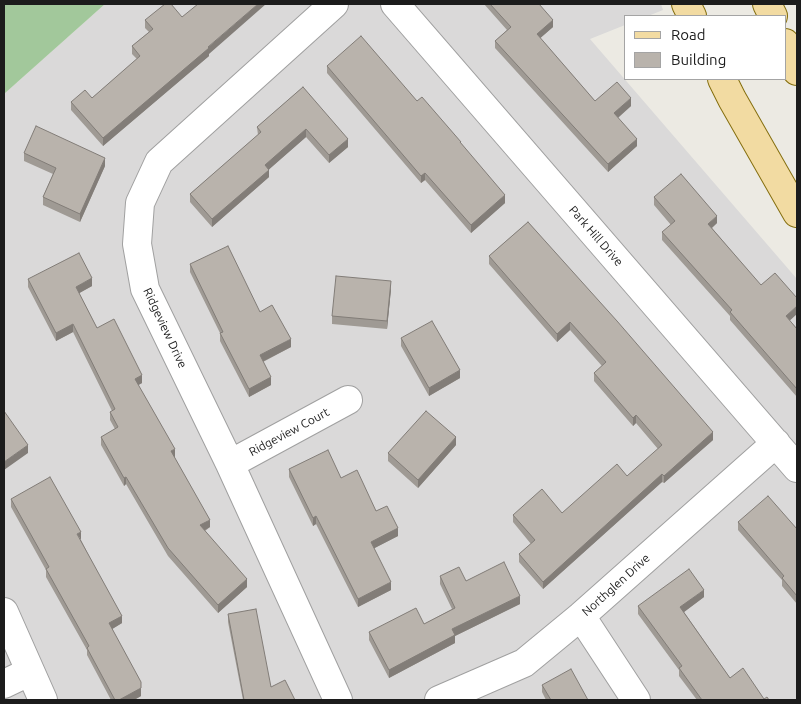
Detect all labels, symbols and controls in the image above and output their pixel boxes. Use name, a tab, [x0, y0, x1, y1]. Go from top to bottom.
legend	[624, 15, 786, 80]
text: Road	[671, 26, 706, 43]
text: Building	[671, 51, 726, 68]
street label: Park Hill Drive	[566, 203, 626, 269]
street label: Ridgeview Drive	[140, 286, 190, 370]
street label: Ridgeview Court	[246, 405, 332, 459]
street label: Northglen Drive	[579, 551, 653, 619]

